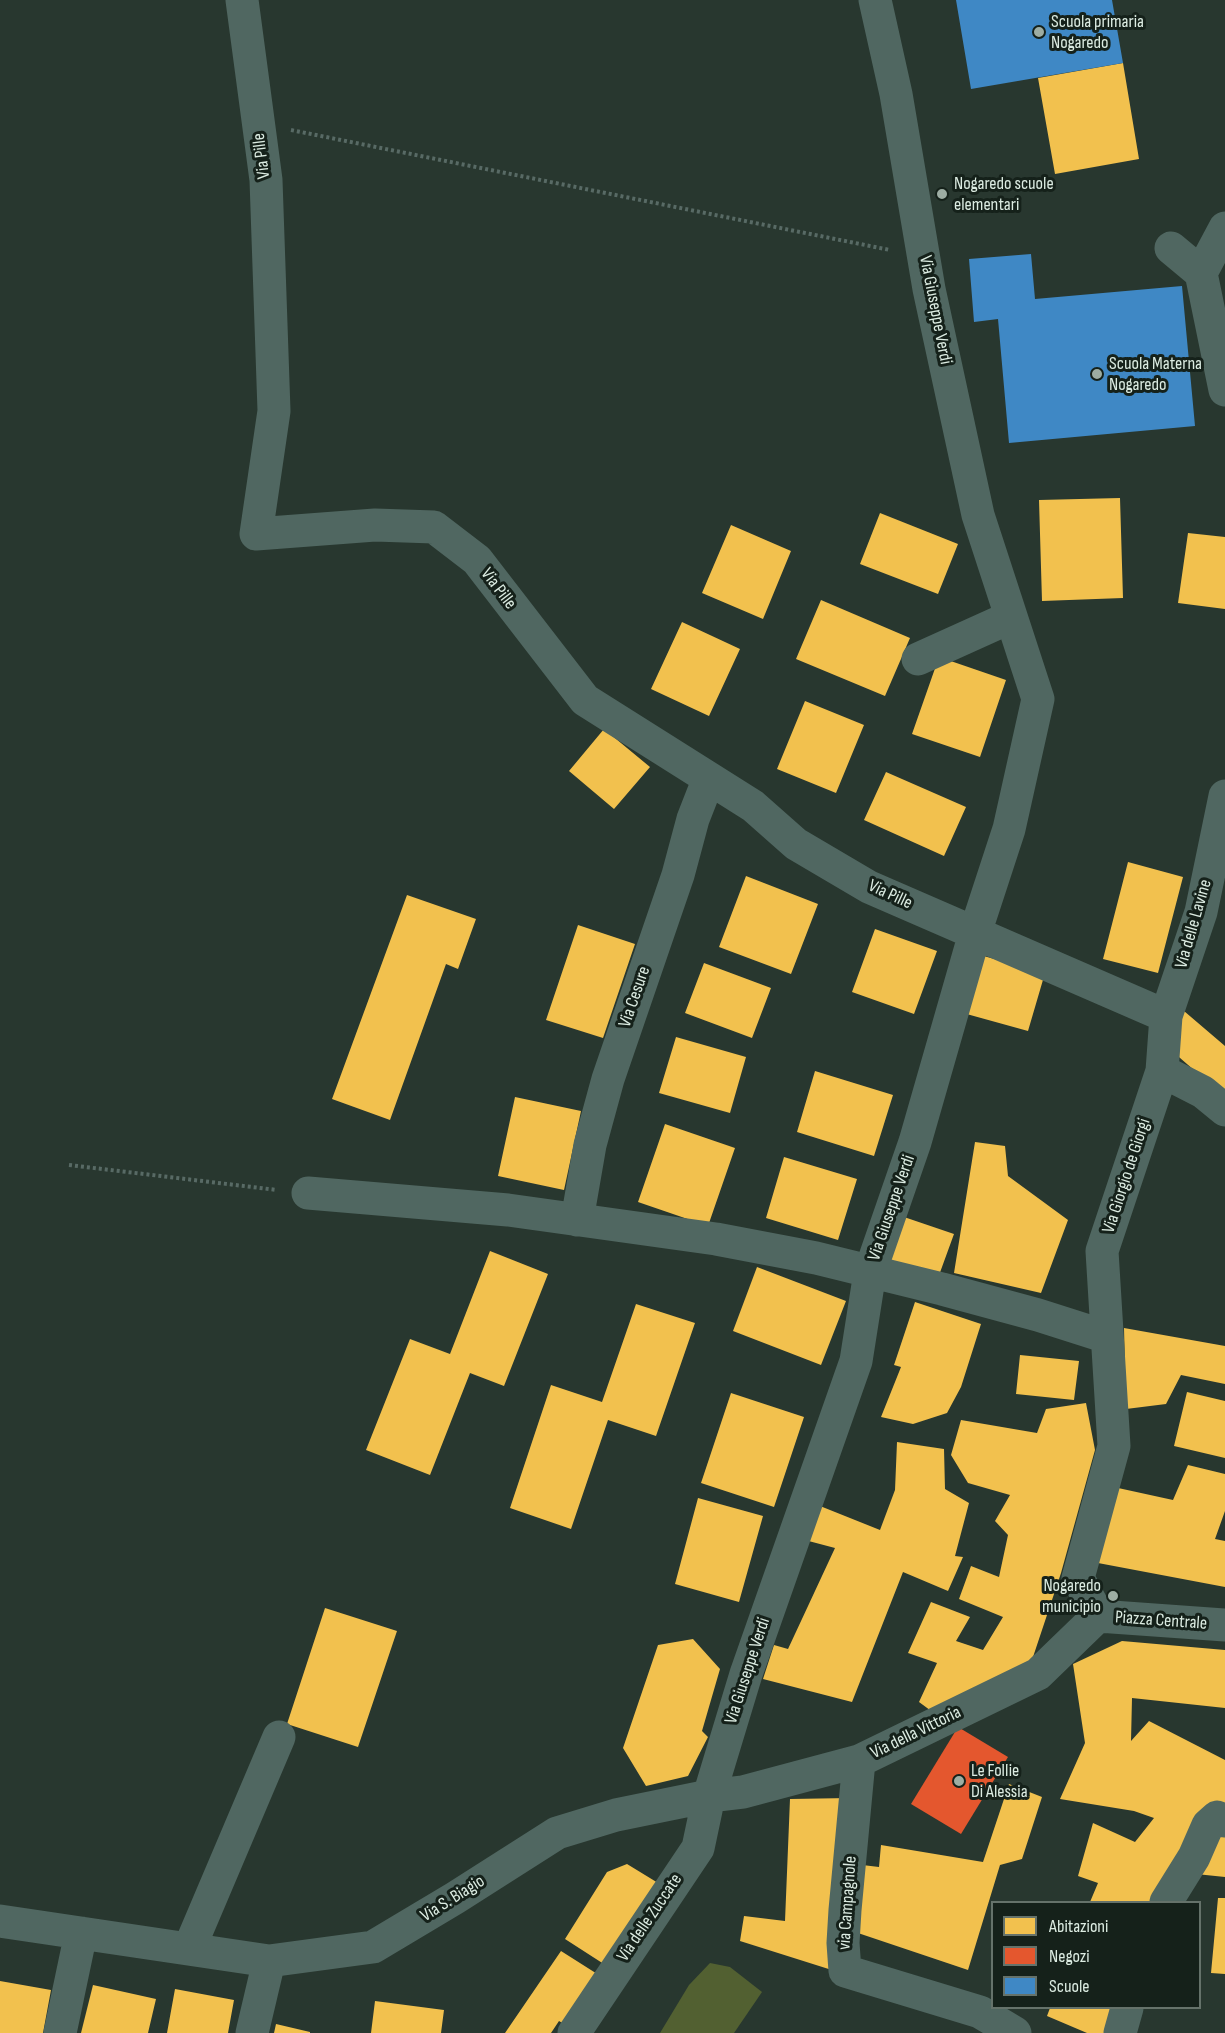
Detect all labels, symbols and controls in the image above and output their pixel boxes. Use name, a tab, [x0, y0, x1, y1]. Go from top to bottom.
place label: Scuola primaria Nogaredo	[1051, 11, 1144, 54]
marker: Scuola primaria Nogaredo	[1032, 25, 1046, 39]
street label: Via Pille	[248, 132, 276, 180]
place label: Nogaredo scuole elementari	[954, 173, 1054, 216]
marker: Nogaredo scuole elementari	[935, 187, 949, 201]
street label: Via Giuseppe Verdi	[914, 254, 956, 366]
place label: Scuola Materna Nogaredo	[1109, 353, 1202, 395]
marker: Scuola Materna Nogaredo	[1090, 367, 1104, 381]
street label: Via Pille	[475, 564, 521, 614]
street label: Via Pille	[865, 875, 915, 915]
street label: Via delle Lavine	[1171, 877, 1217, 971]
street label: Via Cesure	[615, 964, 655, 1030]
street label: Via Giorgio de Giorgi	[1098, 1116, 1156, 1236]
street label: Via Giuseppe Verdi	[864, 1152, 920, 1264]
place label: Nogaredo municipio	[1042, 1575, 1101, 1618]
marker: Nogaredo municipio	[1106, 1589, 1120, 1603]
street label: Piazza Centrale	[1114, 1607, 1208, 1635]
street label: Via Giuseppe Verdi	[721, 1615, 775, 1727]
street label: Via della Vittoria	[867, 1702, 965, 1764]
place label: Le Follie Di Alessia	[971, 1760, 1028, 1802]
marker: Le Follie Di Alessia	[952, 1774, 966, 1788]
street label: via Campagnole	[834, 1855, 862, 1951]
street label: Via delle Zuccate	[613, 1870, 687, 1966]
street label: Via S. Biagio	[417, 1871, 489, 1927]
legend	[991, 1901, 1201, 2009]
text: Abitazioni	[1049, 1916, 1108, 1937]
text: Negozi	[1049, 1946, 1090, 1967]
text: Scuole	[1049, 1976, 1089, 1997]

